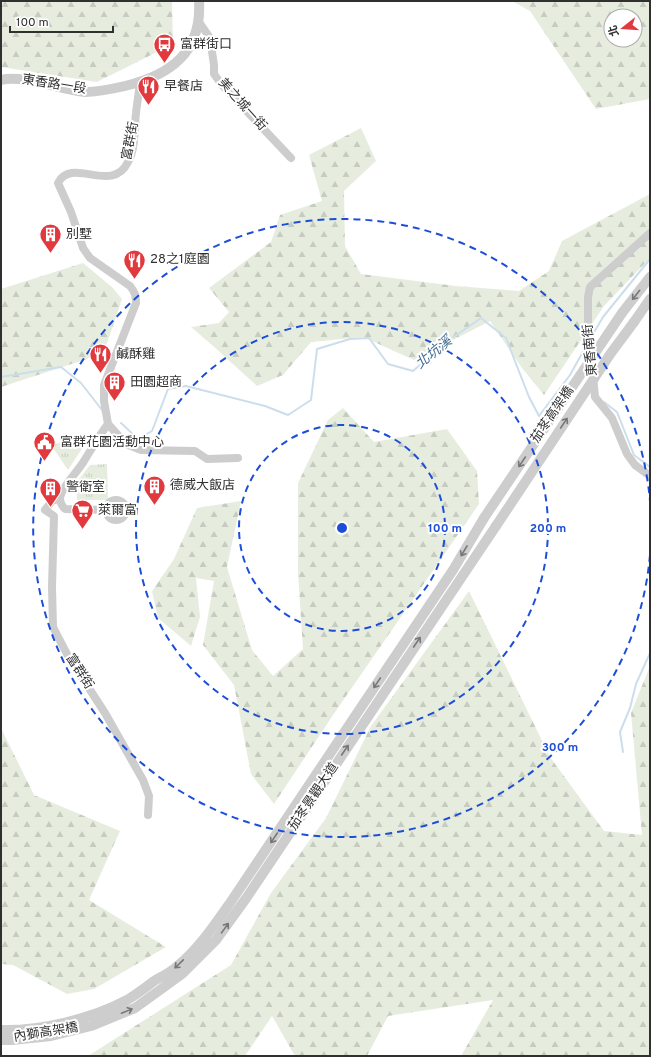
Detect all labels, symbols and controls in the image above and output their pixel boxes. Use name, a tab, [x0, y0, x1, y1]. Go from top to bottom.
scale bar	[10, 8, 113, 34]
north arrow	[603, 8, 643, 48]
text: 100 m	[16, 15, 49, 31]
text: 北	[606, 23, 623, 38]
bus stop icon: 富群街口	[152, 32, 178, 65]
place label: 富群街口	[180, 36, 232, 53]
street label: 東香路一段	[21, 72, 87, 98]
restaurant icon: 早餐店	[135, 74, 161, 107]
street label: 美之城一街	[214, 75, 270, 135]
place label: 早餐店	[164, 79, 203, 95]
street label: 富群街	[118, 120, 143, 162]
building icon: 別墅	[37, 222, 63, 255]
place label: 別墅	[66, 227, 92, 243]
restaurant icon: 28之1庭園	[121, 247, 147, 280]
place label: 28之1庭園	[150, 251, 210, 268]
one-way arrow	[632, 290, 640, 301]
street label: 東香南街	[581, 323, 601, 377]
water label: 北坑溪	[412, 332, 457, 373]
restaurant icon: 鹹酥雞	[87, 342, 113, 375]
place label: 鹹酥雞	[116, 347, 155, 363]
building icon: 田園超商	[101, 370, 127, 403]
place label: 田園超商	[130, 374, 182, 391]
street label: 茄苳高架橋	[528, 384, 578, 446]
one-way arrow	[560, 418, 568, 429]
public building icon: 富群花園活動中心	[32, 430, 58, 463]
place label: 富群花園活動中心	[60, 434, 164, 451]
one-way arrow	[518, 456, 526, 467]
building icon: 德威大飯店	[142, 473, 168, 506]
building icon: 警衛室	[38, 475, 64, 508]
place label: 德威大飯店	[170, 477, 235, 494]
place label: 警衛室	[66, 479, 105, 496]
supermarket icon: 萊爾富	[70, 498, 96, 531]
place label: 萊爾富	[98, 502, 137, 519]
centre of rings	[335, 521, 349, 535]
text: 100 m	[428, 521, 462, 537]
text: 200 m	[530, 521, 566, 537]
one-way arrow	[460, 545, 468, 556]
one-way arrow	[413, 637, 421, 648]
street label: 富群街	[62, 651, 97, 693]
one-way arrow	[373, 677, 381, 688]
text: 300 m	[542, 740, 578, 756]
one-way arrow	[341, 745, 349, 756]
street label: 茄苳景觀大道	[286, 760, 342, 834]
one-way arrow	[270, 832, 278, 843]
one-way arrow	[221, 922, 229, 933]
one-way arrow	[174, 959, 184, 969]
one-way arrow	[120, 1007, 132, 1014]
street label: 內獅高架橋	[13, 1020, 79, 1046]

